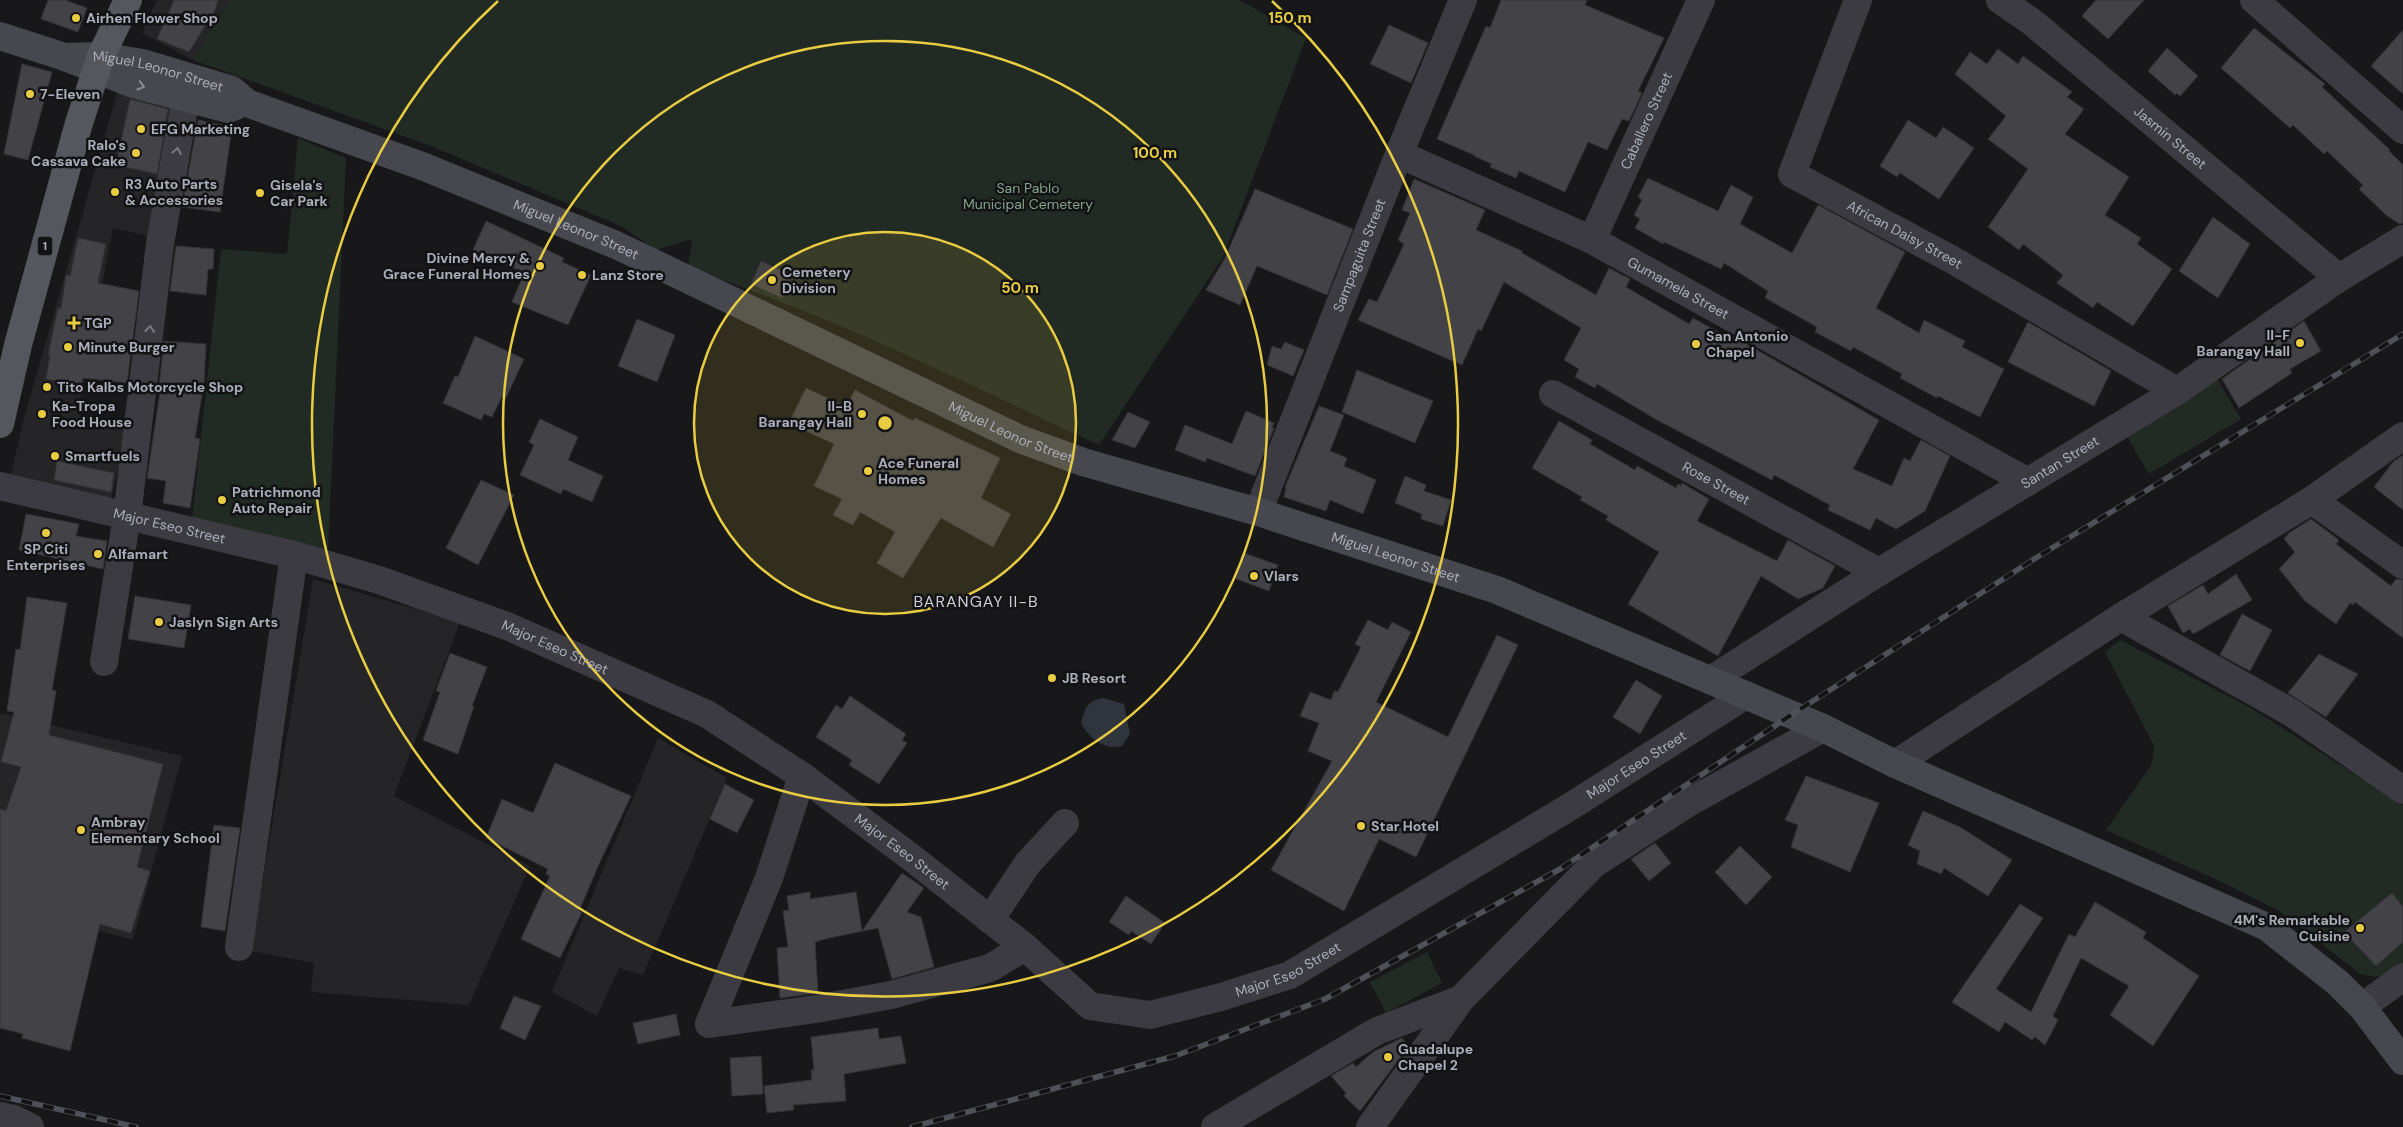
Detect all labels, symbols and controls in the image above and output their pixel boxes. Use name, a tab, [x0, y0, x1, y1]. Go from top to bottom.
text: 150 m	[1269, 8, 1312, 28]
place label: Airhen Flower Shop	[86, 9, 218, 27]
marker: Airhen Flower Shop	[70, 12, 82, 24]
street label: Miguel Leonor Street	[93, 47, 226, 96]
street label: Caballero Street	[1616, 69, 1676, 172]
one-way arrow	[137, 81, 145, 91]
place label: 7-Eleven	[40, 85, 100, 103]
marker: 7-Eleven	[24, 88, 36, 100]
street label: Jasmin Street	[2130, 102, 2210, 173]
place label: EFG Marketing	[151, 120, 250, 138]
marker: EFG Marketing	[135, 123, 147, 135]
place label: Ralo's Cassava Cake	[31, 136, 126, 170]
text: 100 m	[1133, 143, 1177, 163]
one-way arrow	[171, 146, 181, 155]
marker: Ralo's Cassava Cake	[130, 147, 142, 159]
place label: R3 Auto Parts & Accessories	[125, 175, 223, 209]
place label: Gisela's Car Park	[270, 176, 328, 210]
park label: San Pablo Municipal Cemetery	[963, 179, 1093, 213]
marker: R3 Auto Parts & Accessories	[109, 186, 121, 198]
marker: Gisela's Car Park	[254, 187, 266, 199]
street label: Miguel Leonor Street	[511, 195, 642, 264]
street label: Sampaguita Street	[1329, 196, 1390, 315]
street label: African Daisy Street	[1844, 196, 1966, 273]
road number: 1	[38, 237, 52, 256]
place label: Divine Mercy & Grace Funeral Homes	[383, 249, 530, 283]
street label: Gumamela Street	[1624, 253, 1732, 323]
marker: Divine Mercy & Grace Funeral Homes	[534, 260, 546, 272]
place label: Cemetery Division	[782, 263, 851, 297]
place label: Lanz Store	[592, 266, 664, 284]
marker: Lanz Store	[576, 269, 588, 281]
marker: Cemetery Division	[766, 274, 778, 286]
text: 50 m	[1001, 278, 1039, 298]
place label: TGP	[84, 314, 112, 332]
marker: TGP	[68, 317, 80, 329]
one-way arrow	[144, 324, 155, 332]
place label: II-F Barangay Hall	[2197, 326, 2290, 360]
place label: San Antonio Chapel	[1706, 327, 1789, 361]
marker: II-F Barangay Hall	[2294, 337, 2306, 349]
place label: Minute Burger	[78, 338, 175, 356]
marker: San Antonio Chapel	[1690, 338, 1702, 350]
marker: Minute Burger	[62, 341, 74, 353]
place label: Tito Kalbs Motorcycle Shop	[57, 378, 243, 396]
marker: Tito Kalbs Motorcycle Shop	[41, 381, 53, 393]
place label: Ka-Tropa Food House	[52, 397, 132, 431]
place label: II-B Barangay Hall	[759, 397, 852, 431]
street label: Miguel Leonor Street	[946, 397, 1076, 467]
marker: Ka-Tropa Food House	[36, 408, 48, 420]
marker: II-B Barangay Hall	[856, 408, 868, 420]
centre of rings	[876, 414, 894, 432]
street label: Santan Street	[2017, 431, 2102, 493]
place label: Smartfuels	[65, 447, 140, 465]
marker: Smartfuels	[49, 450, 61, 462]
place label: Ace Funeral Homes	[878, 454, 959, 488]
street label: Rose Street	[1679, 457, 1753, 509]
marker: Ace Funeral Homes	[862, 465, 874, 477]
place label: Patrichmond Auto Repair	[232, 483, 321, 517]
marker: Patrichmond Auto Repair	[216, 494, 228, 506]
street label: Major Eseo Street	[111, 504, 227, 548]
marker: SP Citi Enterprises	[40, 527, 52, 539]
street label: Miguel Leonor Street	[1329, 528, 1462, 586]
place label: SP Citi Enterprises	[7, 540, 85, 574]
place label: Alfamart	[108, 545, 168, 563]
marker: Alfamart	[92, 548, 104, 560]
place label: Vlars	[1264, 567, 1299, 585]
marker: Vlars	[1248, 570, 1260, 582]
district label: BARANGAY II-B	[913, 591, 1039, 612]
place label: Jaslyn Sign Arts	[169, 613, 278, 631]
marker: Jaslyn Sign Arts	[153, 616, 165, 628]
street label: Major Eseo Street	[499, 616, 611, 678]
place label: JB Resort	[1062, 669, 1126, 687]
marker: JB Resort	[1046, 672, 1058, 684]
street label: Major Eseo Street	[1583, 726, 1690, 803]
street label: Major Eseo Street	[851, 809, 953, 893]
place label: Ambray Elementary School	[91, 813, 220, 847]
place label: Star Hotel	[1371, 817, 1439, 835]
marker: Star Hotel	[1355, 820, 1367, 832]
marker: Ambray Elementary School	[75, 824, 87, 836]
place label: 4M's Remarkable Cuisine	[2234, 911, 2350, 945]
marker: 4M's Remarkable Cuisine	[2354, 922, 2366, 934]
street label: Major Eseo Street	[1233, 938, 1344, 1001]
place label: Guadalupe Chapel 2	[1398, 1040, 1473, 1074]
marker: Guadalupe Chapel 2	[1382, 1051, 1394, 1063]

